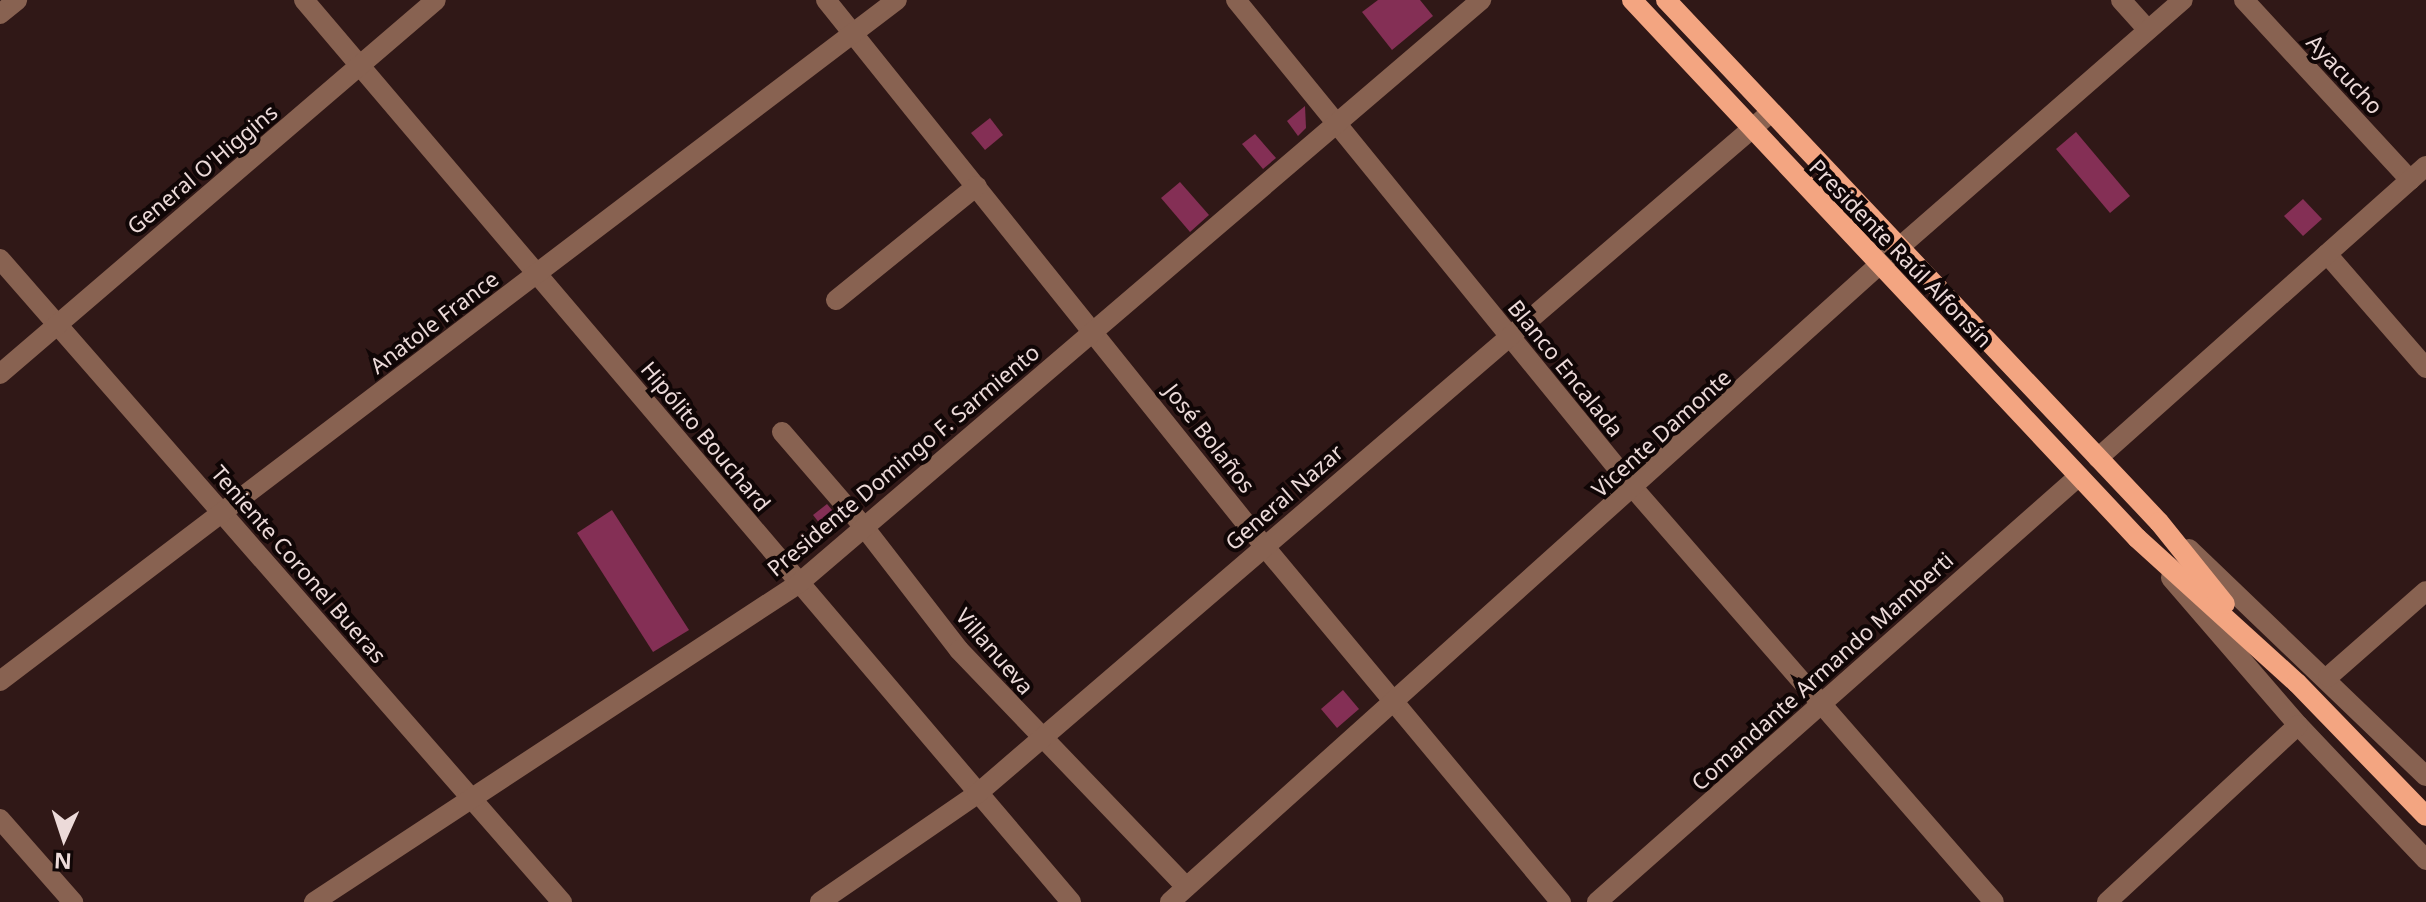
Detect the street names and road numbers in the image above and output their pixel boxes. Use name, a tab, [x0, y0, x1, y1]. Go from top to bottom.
street label: Ayacucho	[2302, 29, 2388, 119]
street label: General O'Higgins	[122, 99, 282, 239]
street label: Presidente Raúl Alfonsín	[1804, 153, 1998, 353]
street label: Anatole France	[365, 265, 503, 379]
street label: Blanco Encalada	[1503, 294, 1629, 442]
street label: Presidente Domingo F. Sarmiento	[762, 338, 1044, 582]
street label: Hipólito Bouchard	[636, 356, 776, 516]
street label: Vicente Damonte	[1586, 364, 1736, 502]
street label: José Bolaños	[1159, 378, 1261, 498]
street label: General Nazar	[1220, 439, 1348, 555]
street label: Teniente Coronel Bueras	[206, 460, 392, 668]
street label: Comandante Armando Mamberti	[1686, 546, 1958, 796]
street label: Villanueva	[951, 603, 1039, 699]

